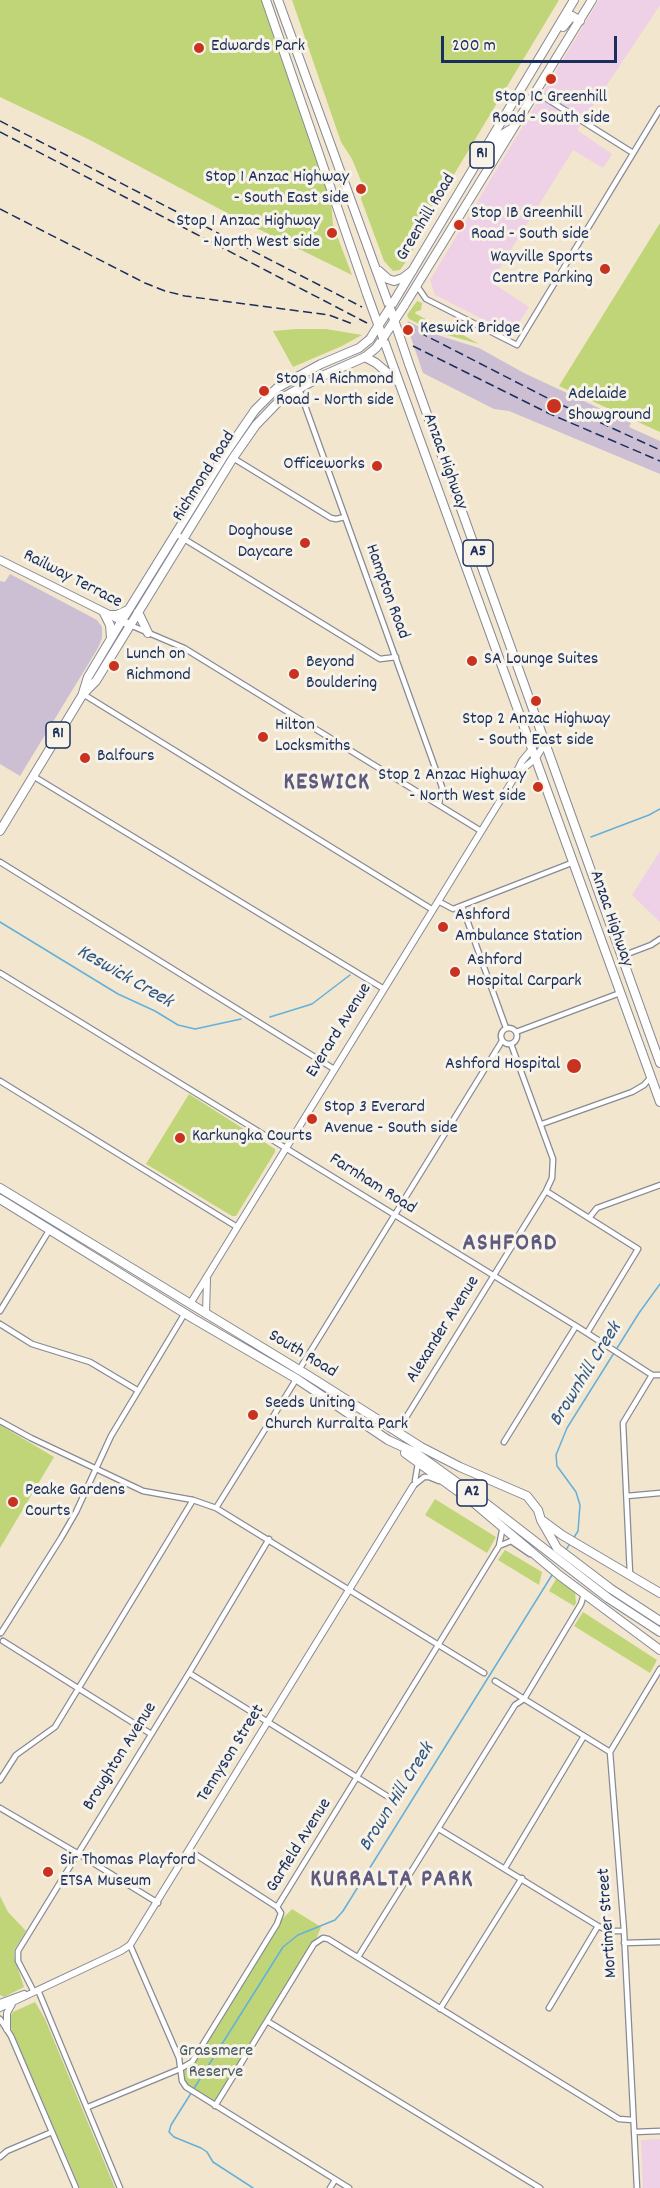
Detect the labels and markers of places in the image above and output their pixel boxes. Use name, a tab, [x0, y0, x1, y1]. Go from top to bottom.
place label: Edwards Park	[211, 37, 305, 59]
marker: Edwards Park	[192, 41, 206, 55]
marker: Stop 1C Greenhill Road - South side	[544, 72, 558, 86]
place label: Stop 1C Greenhill Road - South side	[492, 88, 610, 130]
place label: Stop 1 Anzac Highway - South East side	[205, 168, 349, 210]
marker: Stop 1 Anzac Highway - South East side	[354, 182, 368, 196]
place label: Stop 1B Greenhill Road - South side	[471, 204, 589, 246]
place label: Stop 1 Anzac Highway - North West side	[176, 212, 320, 254]
marker: Stop 1B Greenhill Road - South side	[452, 218, 466, 232]
marker: Stop 1 Anzac Highway - North West side	[325, 226, 339, 240]
place label: Wayville Sports Centre Parking	[490, 248, 593, 290]
marker: Wayville Sports Centre Parking	[598, 262, 612, 276]
place label: Keswick Bridge	[420, 319, 520, 341]
marker: Keswick Bridge	[401, 323, 415, 337]
place label: Stop 1A Richmond Road - North side	[276, 370, 394, 412]
marker: Stop 1A Richmond Road - North side	[257, 384, 271, 398]
place label: Adelaide Showground	[568, 385, 651, 428]
marker: Adelaide Showground	[545, 397, 563, 415]
place label: Officeworks	[283, 455, 365, 477]
marker: Officeworks	[370, 459, 384, 473]
place label: Doghouse Daycare	[228, 522, 293, 564]
marker: Doghouse Daycare	[298, 536, 312, 550]
place label: Lunch on Richmond	[126, 645, 191, 688]
place label: SA Lounge Suites	[484, 650, 598, 672]
place label: Beyond Bouldering	[306, 653, 377, 696]
marker: SA Lounge Suites	[465, 654, 479, 668]
marker: Lunch on Richmond	[107, 659, 121, 673]
marker: Beyond Bouldering	[287, 667, 301, 681]
marker: Stop 2 Anzac Highway - South East side	[529, 694, 543, 708]
place label: Stop 2 Anzac Highway - South East side	[462, 710, 610, 752]
place label: Hilton Locksmiths	[275, 716, 351, 758]
marker: Hilton Locksmiths	[256, 730, 270, 744]
place label: Balfours	[97, 747, 155, 769]
marker: Balfours	[78, 751, 92, 765]
place label: Stop 2 Anzac Highway - North West side	[378, 766, 526, 808]
marker: Stop 2 Anzac Highway - North West side	[531, 780, 545, 794]
place label: Ashford Ambulance Station	[455, 906, 582, 948]
marker: Ashford Ambulance Station	[436, 920, 450, 934]
place label: Ashford Hospital Carpark	[467, 951, 582, 994]
marker: Ashford Hospital Carpark	[448, 965, 462, 979]
place label: Ashford Hospital	[445, 1055, 560, 1077]
marker: Ashford Hospital	[565, 1057, 583, 1075]
place label: Stop 3 Everard Avenue - South side	[324, 1098, 458, 1140]
marker: Stop 3 Everard Avenue - South side	[305, 1112, 319, 1126]
place label: Karkungka Courts	[192, 1127, 312, 1149]
marker: Karkungka Courts	[173, 1131, 187, 1145]
place label: Seeds Uniting Church Kurralta Park	[265, 1394, 408, 1436]
marker: Seeds Uniting Church Kurralta Park	[246, 1408, 260, 1422]
place label: Peake Gardens Courts	[25, 1481, 125, 1524]
marker: Peake Gardens Courts	[6, 1495, 20, 1509]
place label: Sir Thomas Playford ETSA Museum	[60, 1851, 196, 1894]
marker: Sir Thomas Playford ETSA Museum	[41, 1865, 55, 1879]

